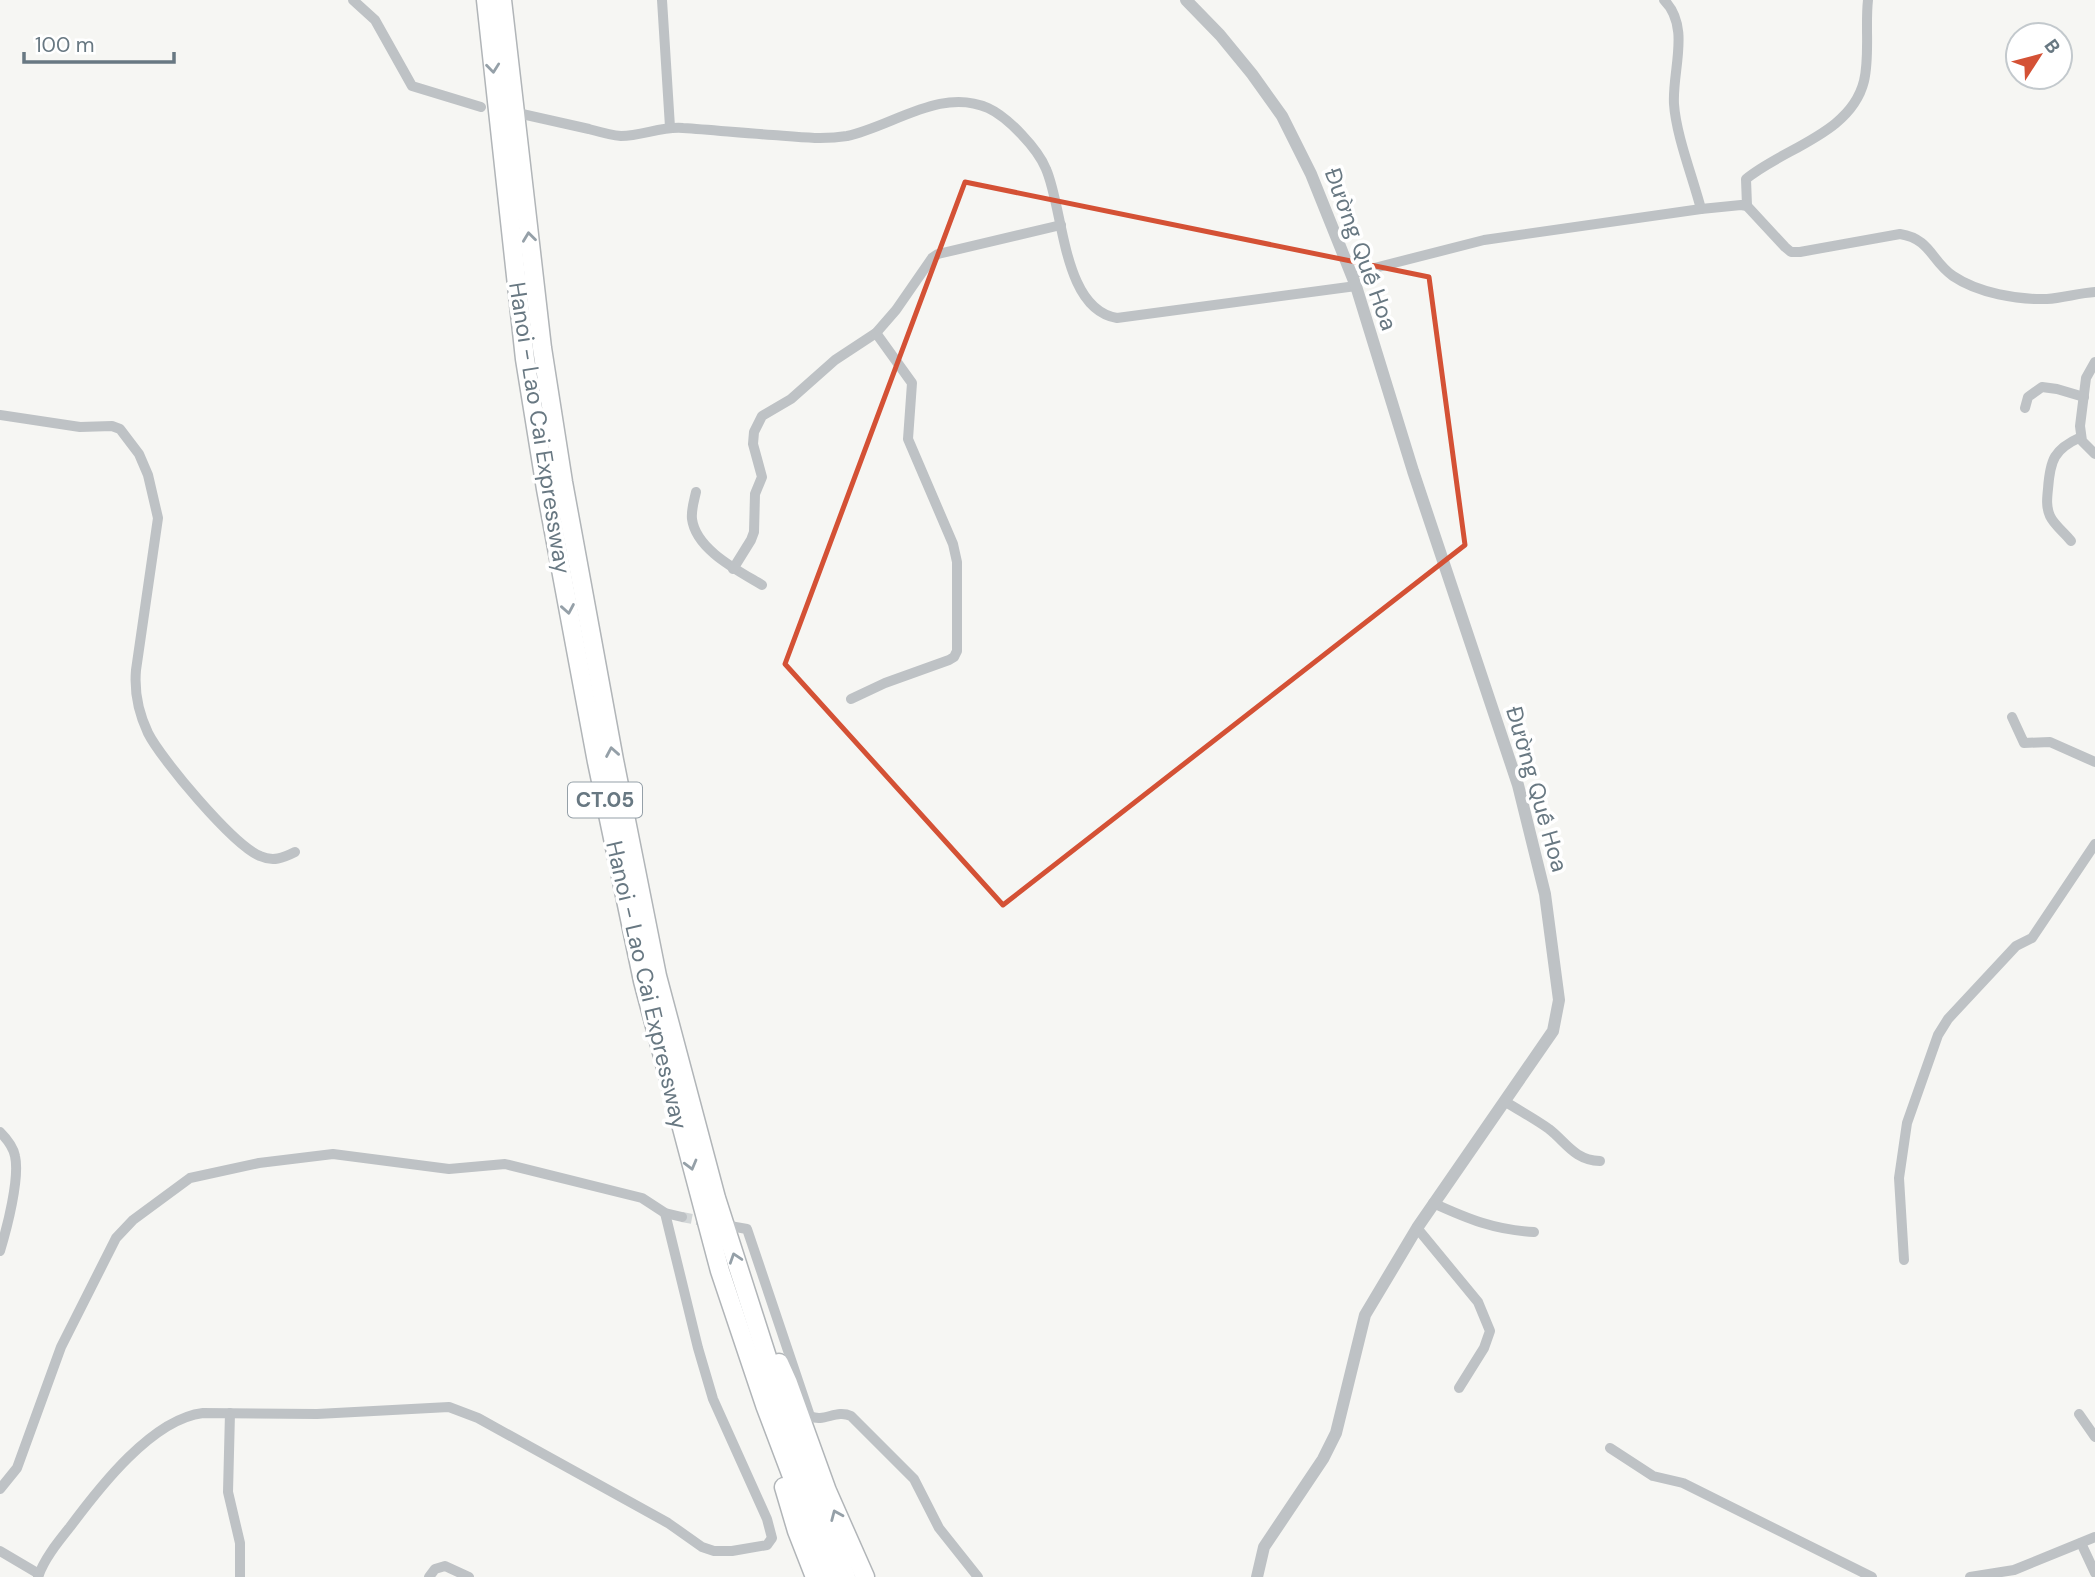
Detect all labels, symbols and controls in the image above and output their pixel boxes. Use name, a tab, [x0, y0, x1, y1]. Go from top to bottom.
scale bar	[24, 21, 175, 65]
north arrow	[2004, 21, 2074, 91]
text: 100 m	[35, 31, 95, 59]
text: B	[2039, 34, 2066, 59]
one-way arrow	[485, 63, 500, 74]
street label: Đường Quế Hoa	[1318, 164, 1404, 334]
one-way arrow	[522, 231, 537, 242]
street label: Hanoi - Lao Cai Expressway	[502, 280, 578, 576]
one-way arrow	[560, 603, 575, 614]
street label: Đường Quế Hoa	[1499, 703, 1575, 875]
one-way arrow	[605, 746, 620, 758]
road number: CT.05	[568, 782, 642, 818]
street label: Hanoi - Lao Cai Expressway	[599, 838, 695, 1132]
one-way arrow	[682, 1159, 697, 1171]
one-way arrow	[728, 1253, 743, 1265]
one-way arrow	[831, 1510, 845, 1522]

